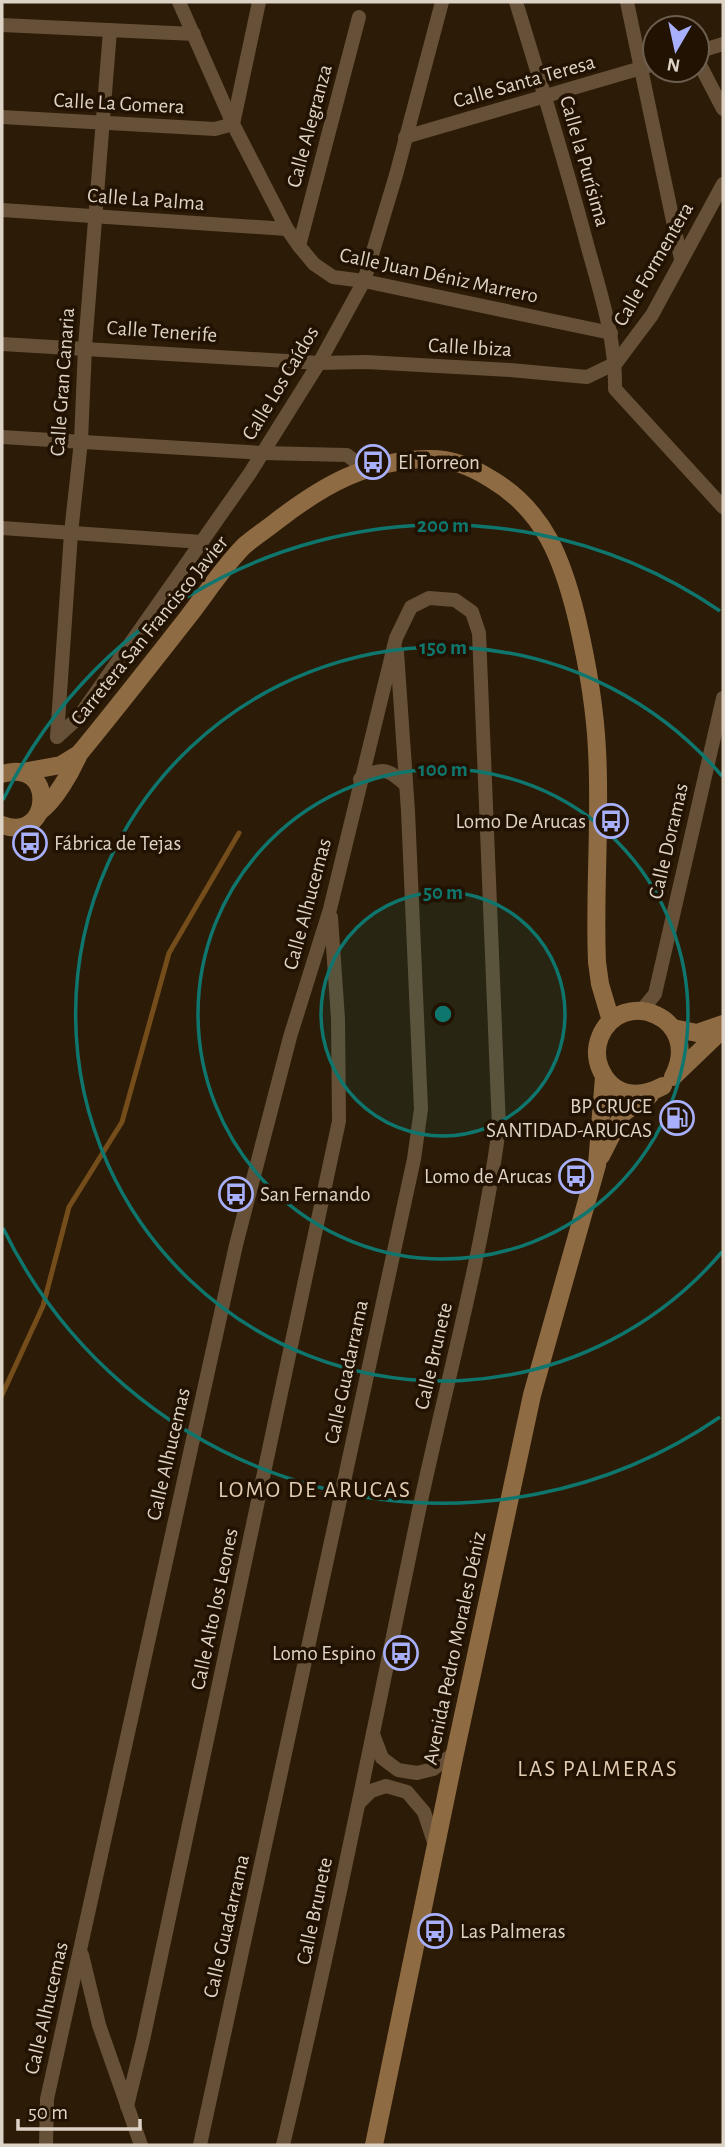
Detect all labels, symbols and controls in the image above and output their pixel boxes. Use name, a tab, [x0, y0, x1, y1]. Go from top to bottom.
north arrow	[641, 14, 711, 84]
street label: Calle Santa Teresa	[451, 51, 598, 112]
text: N	[666, 54, 682, 75]
street label: Calle Alegranza	[283, 62, 336, 190]
street label: Calle La Gomera	[53, 90, 185, 117]
street label: Calle la Purísima	[556, 93, 613, 229]
street label: Calle La Palma	[86, 185, 206, 214]
street label: Calle Formentera	[610, 199, 697, 330]
street label: Calle Juan Déniz Marrero	[338, 244, 540, 307]
street label: Calle Gran Canaria	[47, 307, 78, 457]
street label: Calle Tenerife	[106, 317, 218, 346]
street label: Calle Los Caídos	[238, 323, 323, 444]
street label: Calle Ibiza	[427, 335, 513, 360]
bus stop icon: El Torreon	[354, 443, 392, 481]
place label: El Torreon	[398, 452, 480, 473]
text: 200 m	[417, 515, 469, 536]
street label: Carretera San Francisco Javier	[67, 532, 232, 729]
text: 150 m	[419, 637, 467, 658]
text: 100 m	[418, 759, 468, 780]
street label: Calle Doramas	[645, 781, 692, 901]
bus stop icon: Lomo De Arucas	[592, 802, 630, 840]
place label: Lomo De Arucas	[455, 811, 586, 832]
bus stop icon: Fábrica de Tejas	[11, 824, 49, 862]
place label: Fábrica de Tejas	[54, 833, 181, 854]
street label: Calle Alhucemas	[280, 836, 335, 972]
text: 50 m	[423, 882, 463, 903]
centre of rings	[431, 1002, 455, 1026]
place label: BP CRUCE SANTIDAD-ARUCAS	[486, 1096, 652, 1141]
fuel station icon: BP CRUCE SANTIDAD-ARUCAS	[658, 1099, 696, 1137]
bus stop icon: Lomo de Arucas	[557, 1157, 595, 1195]
place label: Lomo de Arucas	[424, 1166, 552, 1187]
bus stop icon: San Fernando	[217, 1175, 255, 1213]
place label: San Fernando	[260, 1184, 370, 1205]
street label: Calle Guadarrama	[321, 1298, 372, 1446]
street label: Calle Brunete	[411, 1301, 456, 1412]
street label: Calle Alhucemas	[143, 1386, 194, 1522]
district label: LOMO DE ARUCAS	[218, 1479, 412, 1502]
street label: Calle Alto los Leones	[187, 1526, 242, 1692]
street label: Avenida Pedro Morales Déniz	[420, 1530, 489, 1766]
bus stop icon: Lomo Espino	[382, 1634, 420, 1672]
place label: Lomo Espino	[272, 1643, 376, 1664]
district label: LAS PALMERAS	[517, 1758, 679, 1781]
street label: Calle Guadarrama	[200, 1852, 253, 2000]
street label: Calle Brunete	[293, 1856, 336, 1967]
bus stop icon: Las Palmeras	[416, 1912, 454, 1950]
place label: Las Palmeras	[460, 1921, 565, 1942]
street label: Calle Alhucemas	[21, 1940, 72, 2076]
scale bar	[18, 2088, 140, 2132]
text: 50 m	[28, 2102, 68, 2123]

